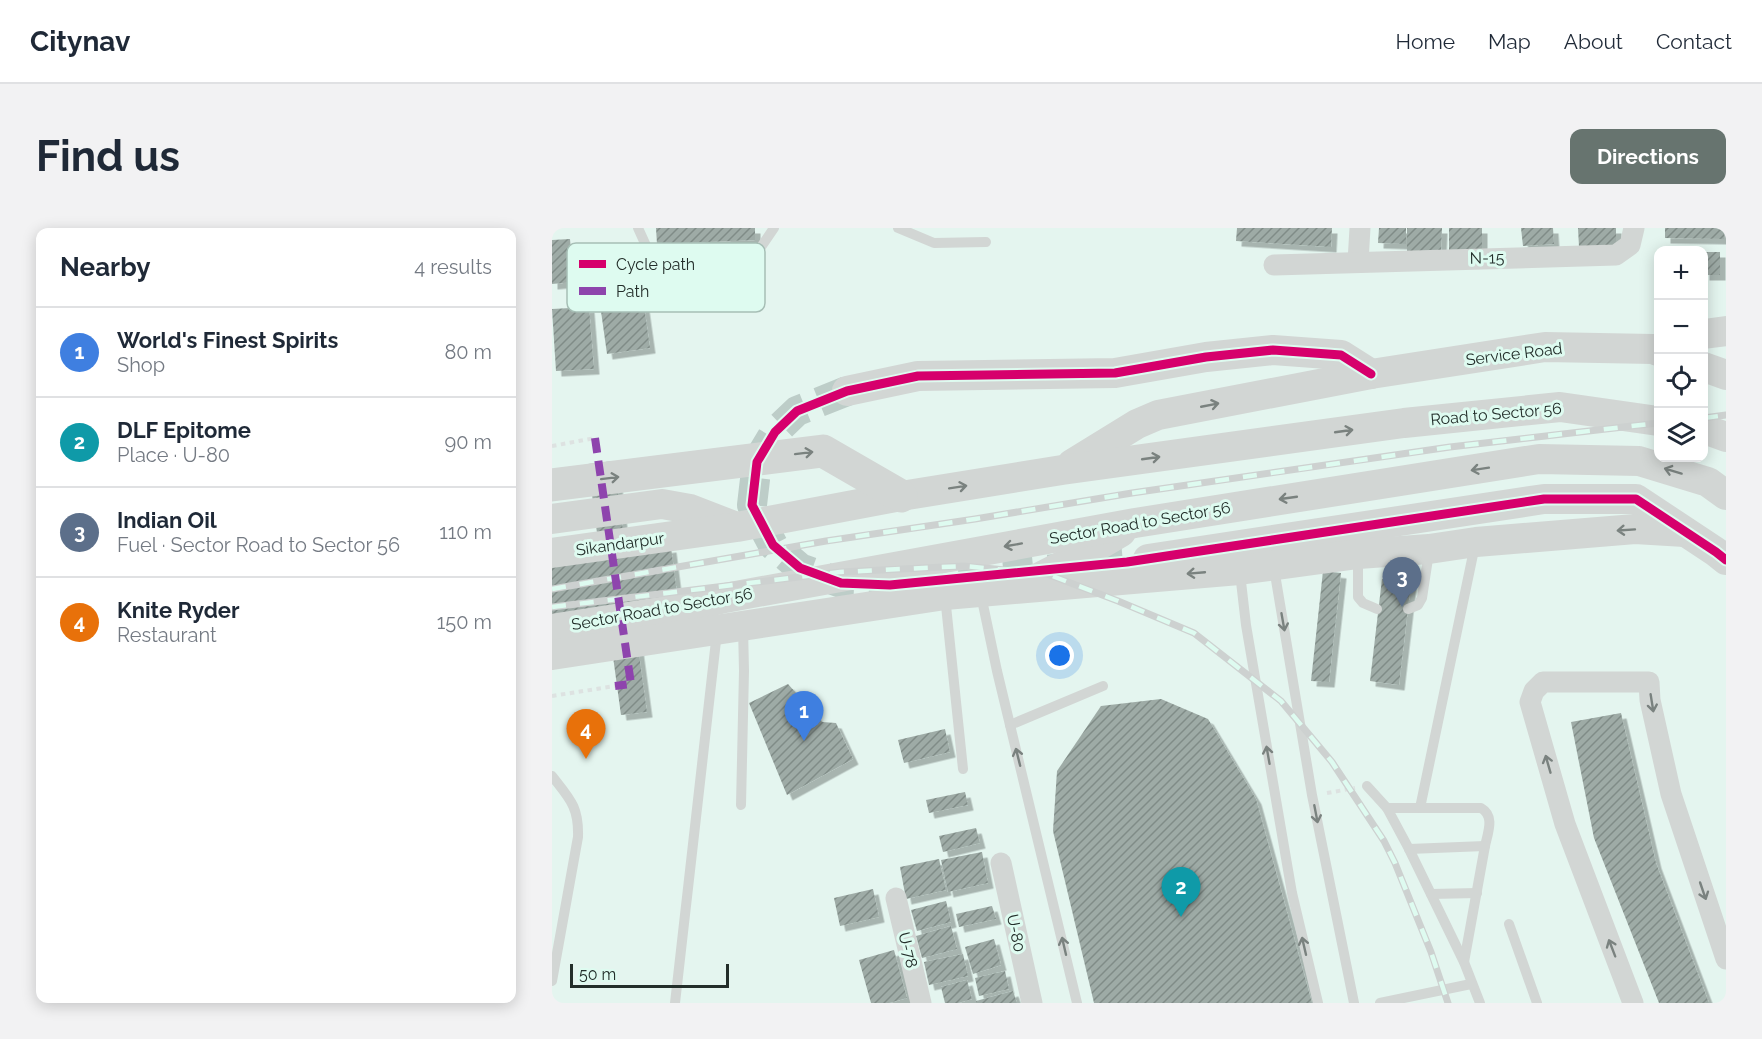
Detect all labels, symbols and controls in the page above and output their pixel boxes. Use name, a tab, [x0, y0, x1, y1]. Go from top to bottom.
text: Citynav	[30, 25, 130, 58]
text: Home	[1396, 29, 1455, 54]
text: Map	[1488, 29, 1531, 54]
text: About	[1564, 29, 1623, 54]
text: Contact	[1656, 29, 1732, 54]
button: Directions	[1570, 129, 1726, 184]
text: Find us	[36, 132, 180, 181]
legend	[567, 243, 765, 312]
map controls	[1654, 246, 1708, 462]
button: +	[1654, 246, 1708, 300]
street label: N-15	[1470, 248, 1505, 268]
text: Nearby	[60, 252, 150, 282]
text: 4 results	[414, 255, 492, 279]
text: Cycle path	[616, 255, 695, 274]
text: Path	[616, 282, 649, 301]
button: −	[1654, 300, 1708, 354]
text: World's Finest Spirits	[117, 327, 338, 353]
street label: Service Road	[1465, 339, 1563, 369]
text: 1	[75, 340, 84, 364]
text: 80 m	[444, 340, 492, 364]
text: Shop	[117, 353, 165, 377]
button: locate	[1654, 354, 1708, 408]
one-way arrow	[1199, 399, 1219, 410]
street label: Road to Sector 56	[1430, 399, 1562, 429]
button: layers	[1654, 408, 1708, 462]
text: DLF Epitome	[117, 417, 251, 443]
one-way arrow	[1334, 425, 1354, 436]
text: 2	[74, 430, 85, 454]
text: 90 m	[445, 430, 492, 454]
text: Place · U-80	[117, 443, 230, 467]
one-way arrow	[793, 448, 813, 459]
one-way arrow	[1141, 453, 1161, 464]
one-way arrow	[1471, 463, 1491, 474]
one-way arrow	[1664, 465, 1683, 476]
one-way arrow	[600, 472, 619, 483]
one-way arrow	[948, 482, 968, 493]
one-way arrow	[1278, 493, 1298, 504]
street label: Sector Road to Sector 56	[1048, 498, 1232, 548]
text: Indian Oil	[117, 507, 217, 533]
text: 3	[74, 520, 85, 544]
text: 110 m	[439, 520, 492, 544]
one-way arrow	[1617, 525, 1637, 536]
street label: Sikandarpur	[575, 528, 666, 560]
text: Fuel · Sector Road to Sector 56	[117, 533, 400, 557]
one-way arrow	[1003, 540, 1023, 551]
pin: 3	[1382, 558, 1422, 607]
one-way arrow	[1186, 568, 1206, 579]
street label: Sector Road to Sector 56	[570, 584, 754, 634]
text: Knite Ryder	[117, 597, 240, 623]
text: 4	[74, 610, 85, 634]
text: 150 m	[437, 610, 492, 634]
one-way arrow	[1278, 612, 1289, 631]
text: Restaurant	[117, 623, 217, 647]
your location	[1045, 641, 1074, 670]
pin: 1	[784, 692, 824, 741]
one-way arrow	[1646, 692, 1657, 712]
pin: 4	[567, 710, 606, 759]
one-way arrow	[1262, 745, 1273, 765]
one-way arrow	[1011, 747, 1023, 766]
one-way arrow	[1542, 755, 1553, 774]
one-way arrow	[1311, 804, 1322, 824]
pin: 2	[1162, 868, 1200, 917]
one-way arrow	[1698, 881, 1709, 900]
street label: U-80	[1003, 912, 1029, 954]
street label: U-78	[894, 930, 922, 970]
one-way arrow	[1057, 937, 1069, 956]
one-way arrow	[1298, 937, 1310, 956]
one-way arrow	[1606, 940, 1617, 958]
scale bar	[570, 961, 729, 988]
text: 50 m	[579, 965, 616, 984]

